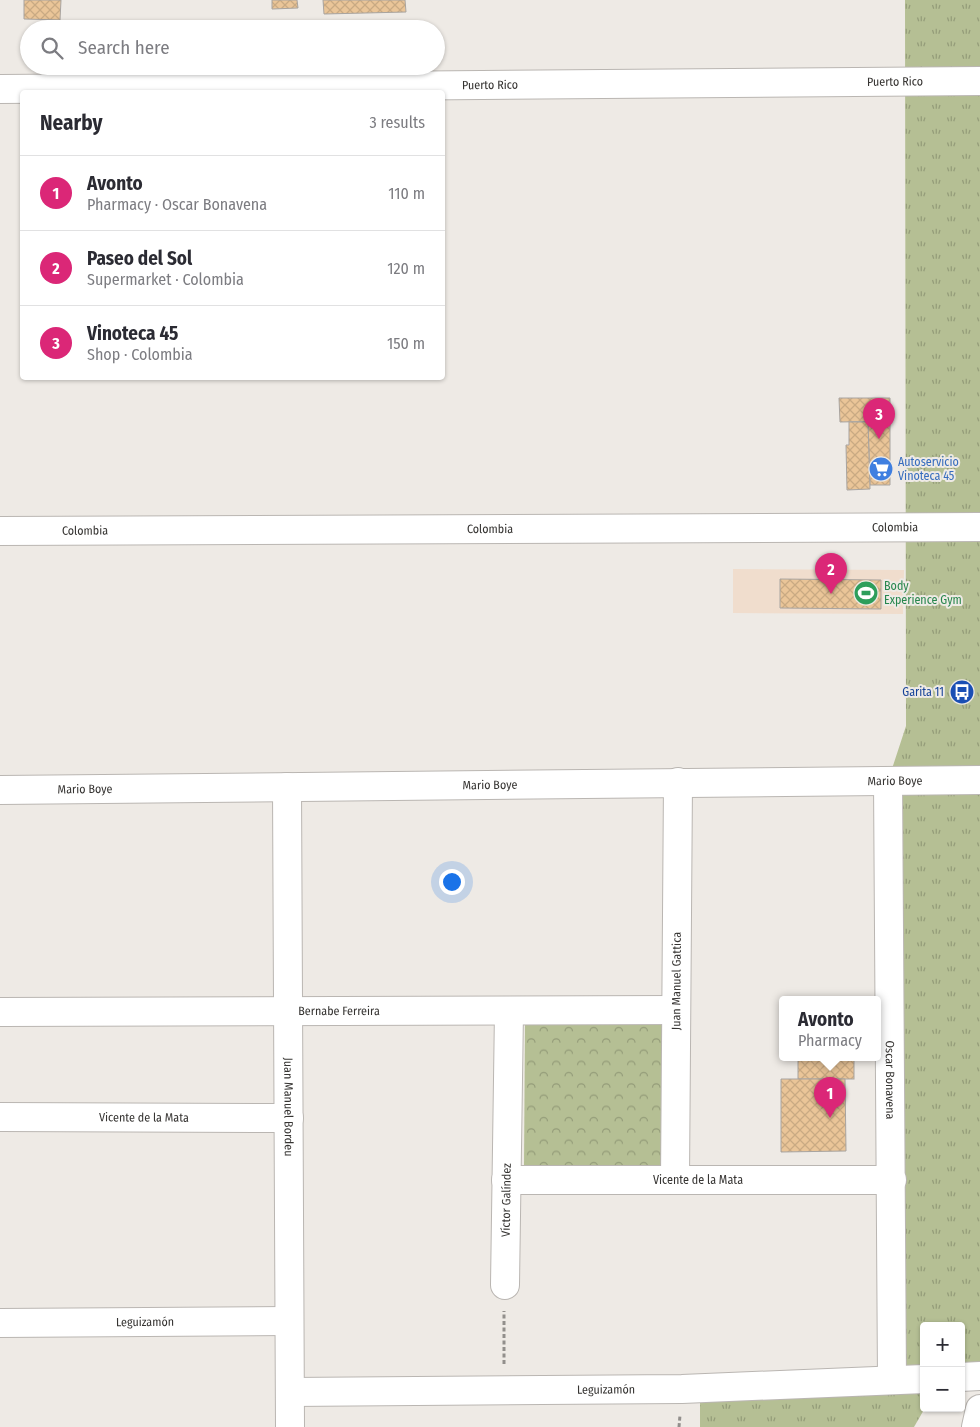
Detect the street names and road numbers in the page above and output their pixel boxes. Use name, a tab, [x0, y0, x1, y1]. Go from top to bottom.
street label: Puerto Rico	[867, 74, 923, 89]
street label: Puerto Rico	[462, 78, 518, 92]
street label: Colombia	[872, 520, 918, 534]
street label: Colombia	[467, 522, 513, 536]
street label: Colombia	[62, 524, 108, 538]
street label: Mario Boye	[867, 774, 923, 788]
street label: Mario Boye	[462, 778, 518, 792]
street label: Mario Boye	[57, 782, 113, 796]
street label: Juan Manuel Gattica	[669, 932, 684, 1030]
street label: Bernabe Ferreira	[298, 1004, 380, 1018]
street label: Oscar Bonavena	[883, 1040, 897, 1120]
street label: Juan Manuel Bordeu	[281, 1057, 296, 1157]
street label: Vicente de la Mata	[99, 1110, 189, 1125]
street label: Víctor Galíndez	[499, 1163, 514, 1237]
street label: Vicente de la Mata	[653, 1173, 743, 1187]
street label: Leguizamón	[116, 1315, 174, 1329]
street label: Leguizamón	[577, 1382, 635, 1397]

